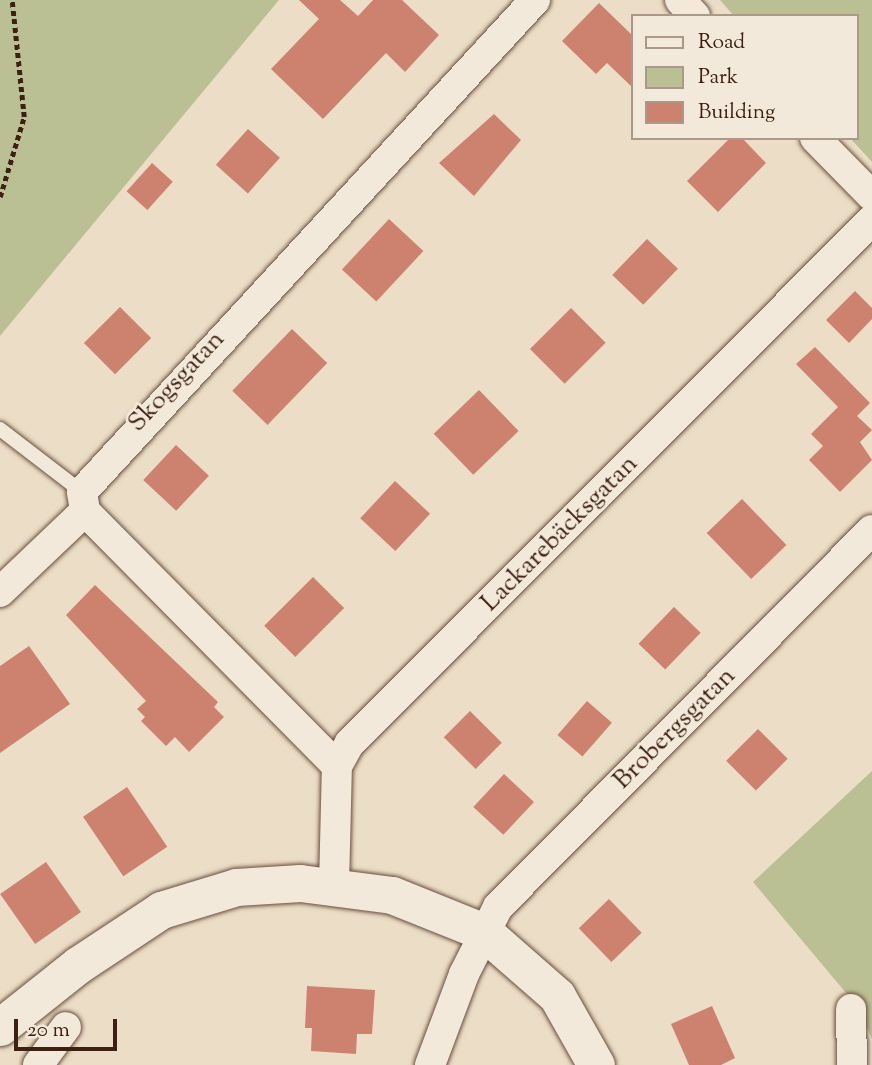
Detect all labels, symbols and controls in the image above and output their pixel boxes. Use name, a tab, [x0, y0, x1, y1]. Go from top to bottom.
legend	[630, 14, 858, 140]
text: Road	[698, 28, 745, 58]
text: Park	[698, 63, 738, 93]
text: Building	[698, 98, 775, 128]
street label: Skogsgatan	[122, 325, 232, 439]
street label: Lackarebäcksgatan	[475, 449, 645, 619]
street label: Brobergsgatan	[607, 661, 743, 797]
scale bar	[18, 1006, 121, 1050]
text: 20 m	[27, 1016, 70, 1046]

